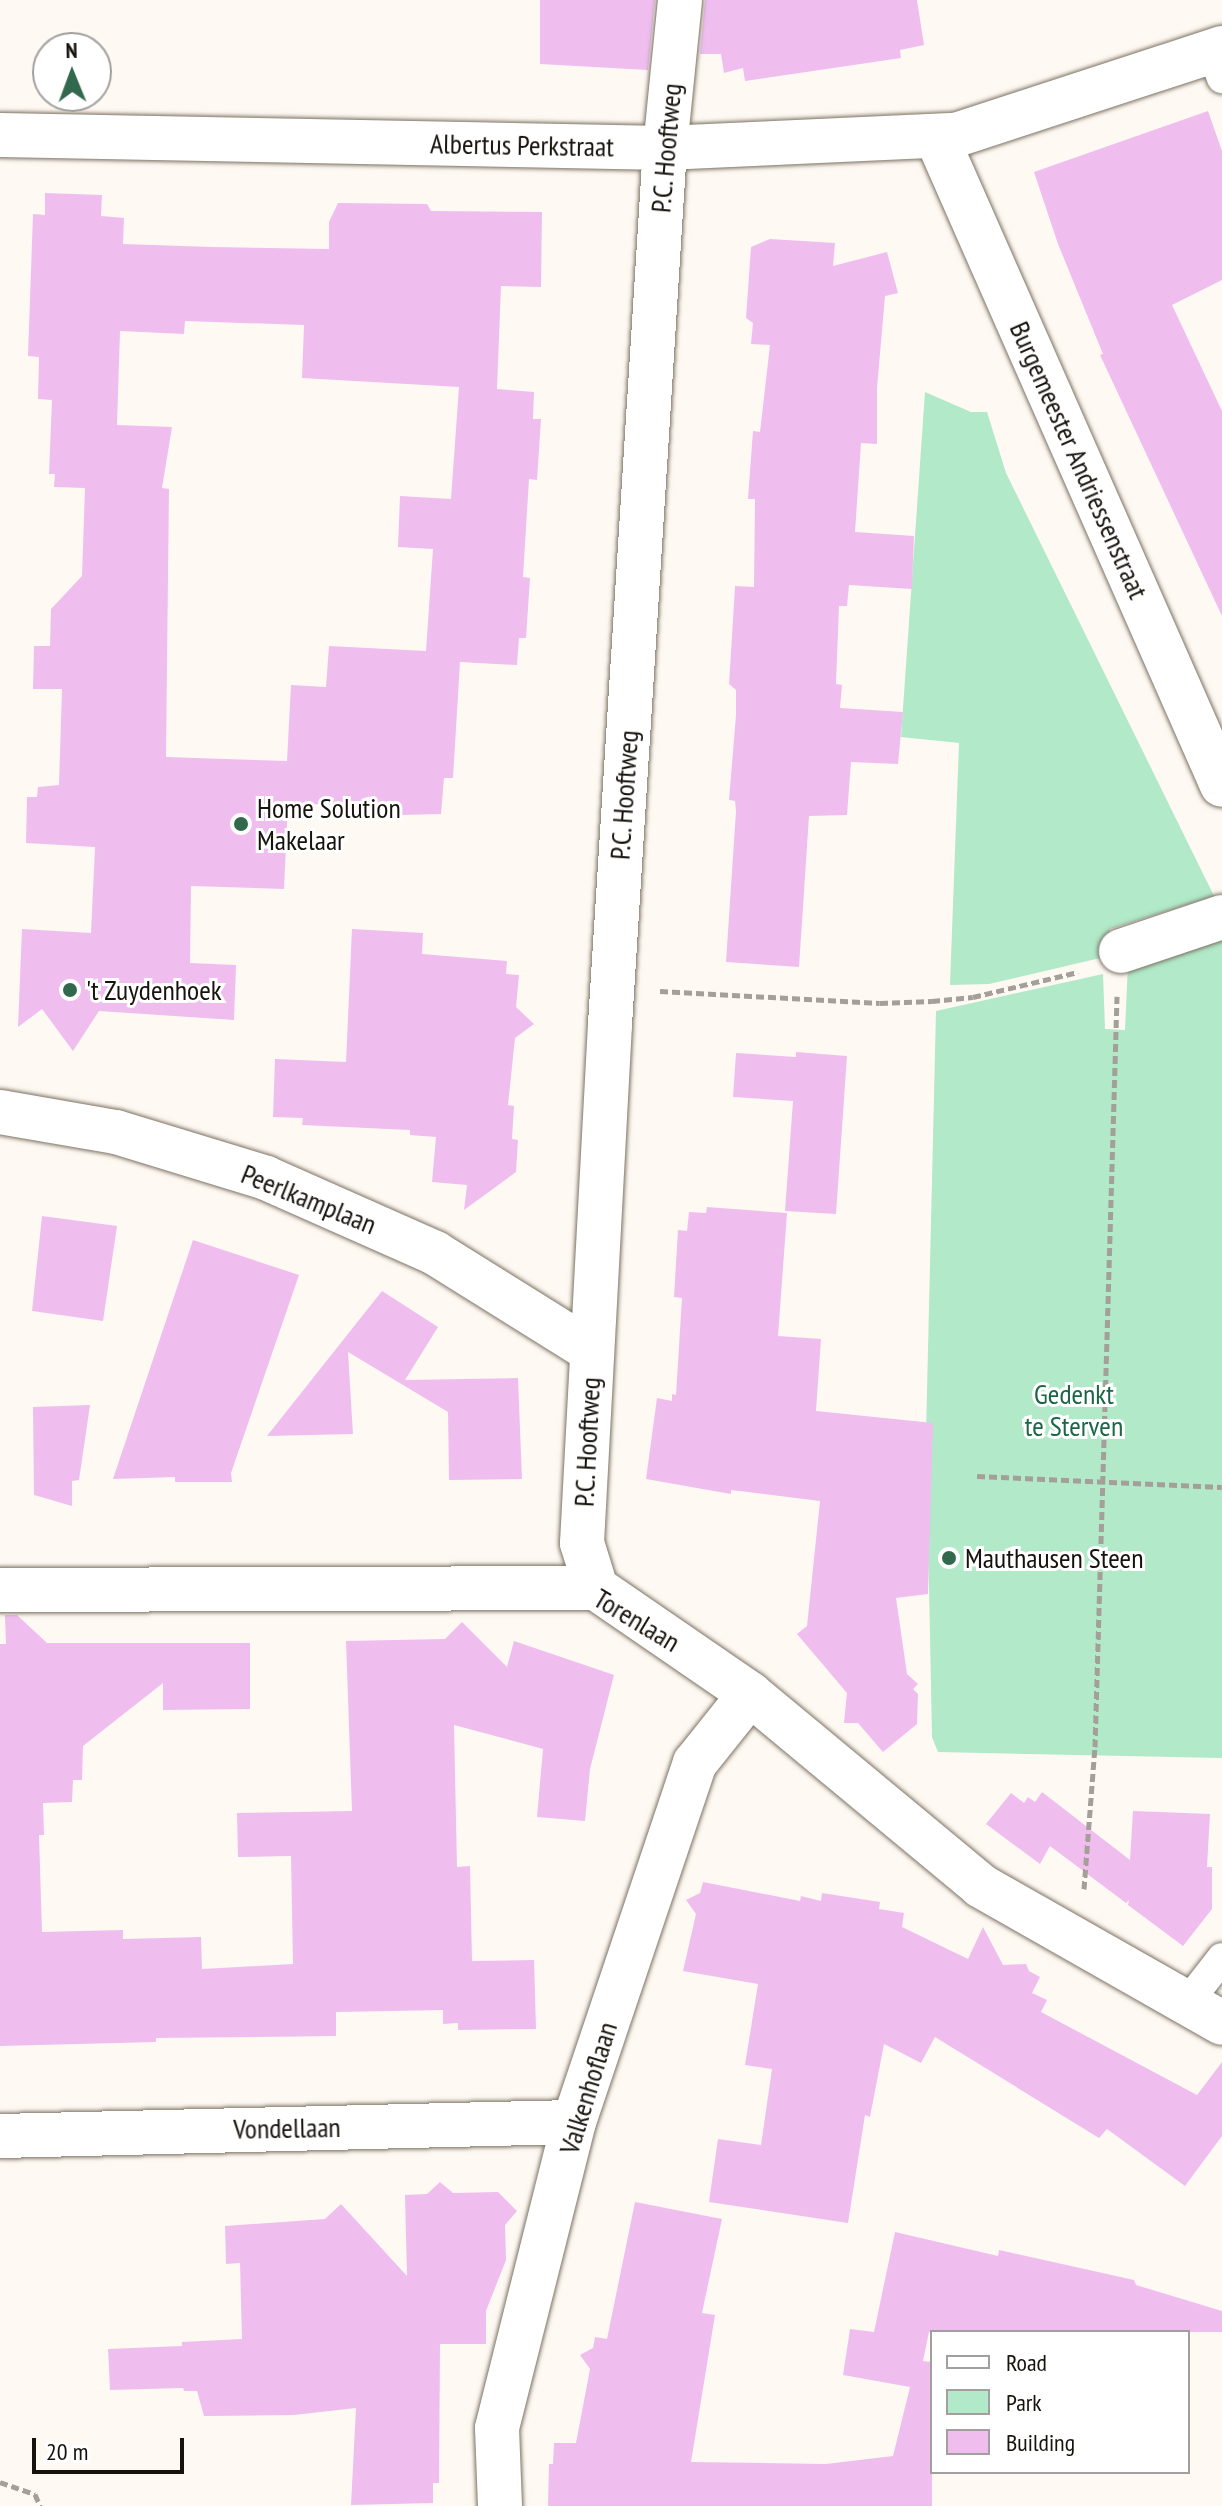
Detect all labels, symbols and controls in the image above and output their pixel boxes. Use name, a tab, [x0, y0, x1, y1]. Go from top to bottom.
north arrow	[32, 32, 112, 112]
text: N	[65, 36, 78, 64]
street label: P.C. Hooftweg	[644, 81, 688, 215]
street label: Albertus Perkstraat	[430, 127, 614, 163]
street label: Burgemeester Andriessenstraat	[1003, 316, 1155, 604]
street label: P.C. Hooftweg	[603, 728, 645, 862]
place label: Home Solution Makelaar	[257, 791, 401, 857]
marker: Home Solution Makelaar	[232, 815, 250, 833]
place label: 't Zuydenhoek	[86, 973, 222, 1007]
marker: 't Zuydenhoek	[61, 981, 79, 999]
street label: Peerlkamplaan	[237, 1157, 381, 1241]
street label: P.C. Hooftweg	[567, 1375, 607, 1509]
park label: Gedenkt te Sterven	[1025, 1377, 1123, 1443]
place label: Mauthausen Steen	[965, 1541, 1143, 1575]
marker: Mauthausen Steen	[940, 1549, 958, 1567]
street label: Torenlaan	[588, 1581, 686, 1659]
street label: Valkenhoflaan	[552, 2018, 624, 2158]
street label: Vondellaan	[233, 2110, 341, 2146]
legend	[930, 2330, 1190, 2474]
text: Road	[1006, 2347, 1047, 2378]
text: Park	[1006, 2387, 1042, 2418]
scale bar	[36, 2422, 188, 2472]
text: Building	[1006, 2427, 1075, 2458]
text: 20 m	[46, 2436, 88, 2467]

